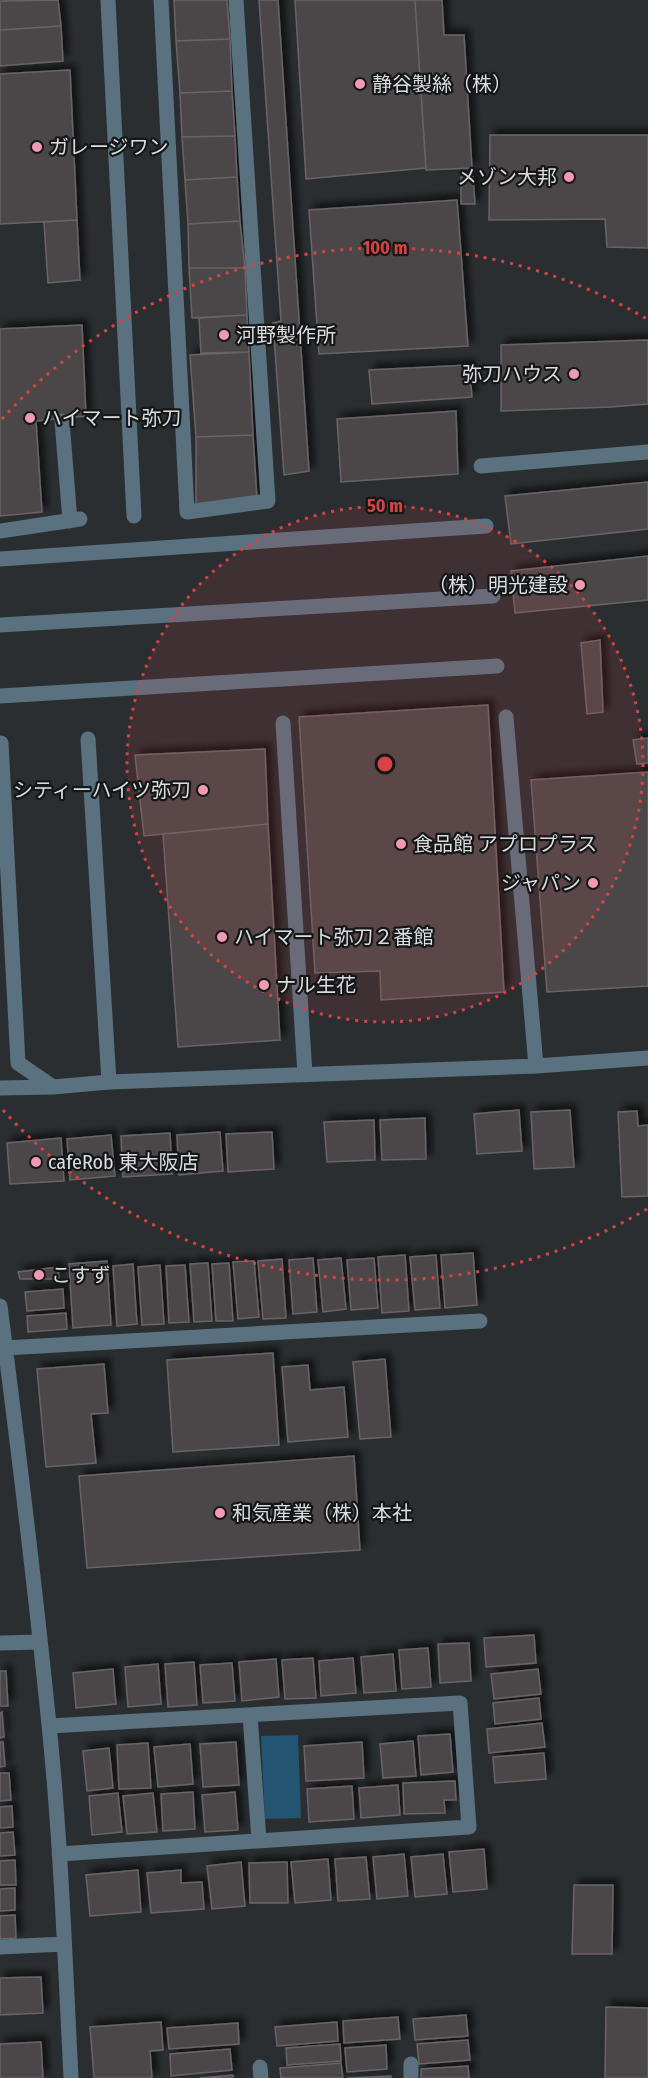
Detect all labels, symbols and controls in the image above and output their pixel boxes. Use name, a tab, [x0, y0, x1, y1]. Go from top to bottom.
place label: 静谷製絲（株）	[372, 72, 512, 96]
marker: 静谷製絲（株）	[353, 77, 367, 91]
place label: ガレージワン	[49, 135, 169, 159]
marker: ガレージワン	[30, 140, 44, 154]
place label: メゾン大邦	[457, 165, 557, 189]
marker: メゾン大邦	[562, 170, 576, 184]
text: 100 m	[363, 237, 407, 259]
place label: 河野製作所	[236, 323, 336, 347]
marker: 河野製作所	[217, 328, 231, 342]
place label: 弥刀ハウス	[462, 362, 562, 386]
marker: 弥刀ハウス	[567, 367, 581, 381]
place label: ハイマート弥刀	[42, 406, 182, 430]
marker: ハイマート弥刀	[23, 411, 37, 425]
text: 50 m	[367, 495, 403, 517]
place label: （株）明光建設	[428, 573, 568, 597]
marker: （株）明光建設	[573, 578, 587, 592]
centre of rings	[375, 754, 395, 774]
place label: シティーハイツ弥刀	[13, 778, 191, 802]
marker: シティーハイツ弥刀	[196, 783, 210, 797]
place label: 食品館 アプロプラス	[413, 832, 597, 856]
marker: 食品館 アプロプラス	[394, 837, 408, 851]
place label: ジャパン	[501, 871, 581, 895]
marker: ジャパン	[586, 876, 600, 890]
place label: ハイマート弥刀２番館	[234, 925, 434, 949]
marker: ハイマート弥刀２番館	[215, 930, 229, 944]
place label: ナル生花	[276, 973, 356, 997]
marker: ナル生花	[257, 978, 271, 992]
place label: cafeRob 東大阪店	[48, 1150, 198, 1174]
marker: cafeRob 東大阪店	[29, 1155, 43, 1169]
place label: こすず	[51, 1263, 111, 1287]
marker: こすず	[32, 1268, 46, 1282]
place label: 和気産業（株）本社	[232, 1501, 412, 1525]
marker: 和気産業（株）本社	[213, 1506, 227, 1520]

